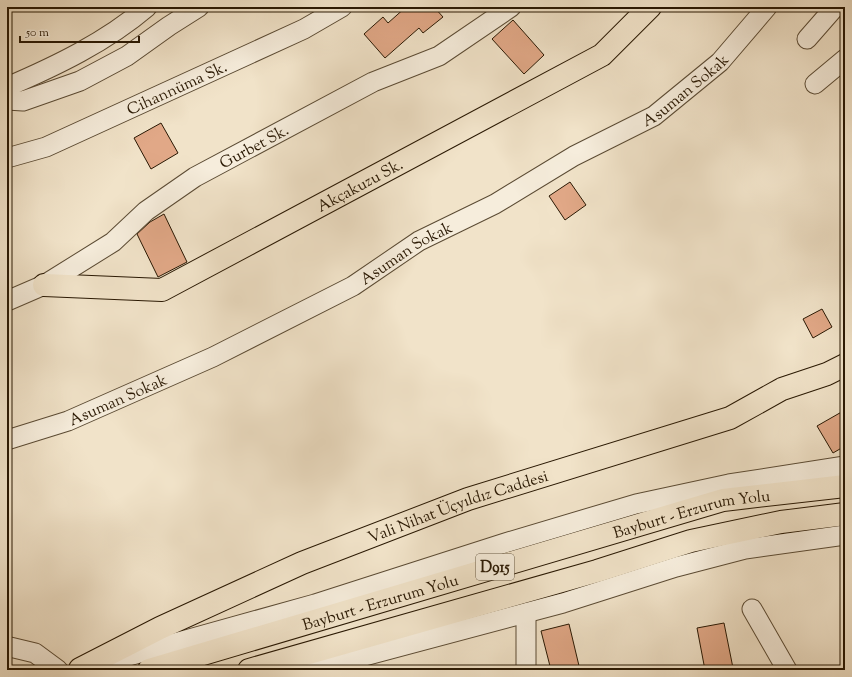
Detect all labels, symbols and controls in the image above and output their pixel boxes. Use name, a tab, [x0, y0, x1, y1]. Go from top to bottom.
scale bar	[20, 18, 139, 44]
text: 50 m	[25, 24, 49, 42]
street label: Asuman Sokak	[639, 50, 736, 134]
street label: Cihannüma Sk.	[123, 57, 232, 123]
street label: Gurbet Sk.	[216, 120, 294, 176]
street label: Akçakuzu Sk.	[313, 154, 408, 219]
street label: Asuman Sokak	[356, 217, 457, 292]
street label: Asuman Sokak	[66, 370, 171, 433]
street label: Vali Nihat Üçyıldız Caddesi	[365, 466, 552, 551]
street label: Bayburt - Erzurum Yolu	[611, 486, 772, 546]
road number: D915	[476, 554, 514, 580]
street label: Bayburt - Erzurum Yolu	[300, 570, 462, 638]

